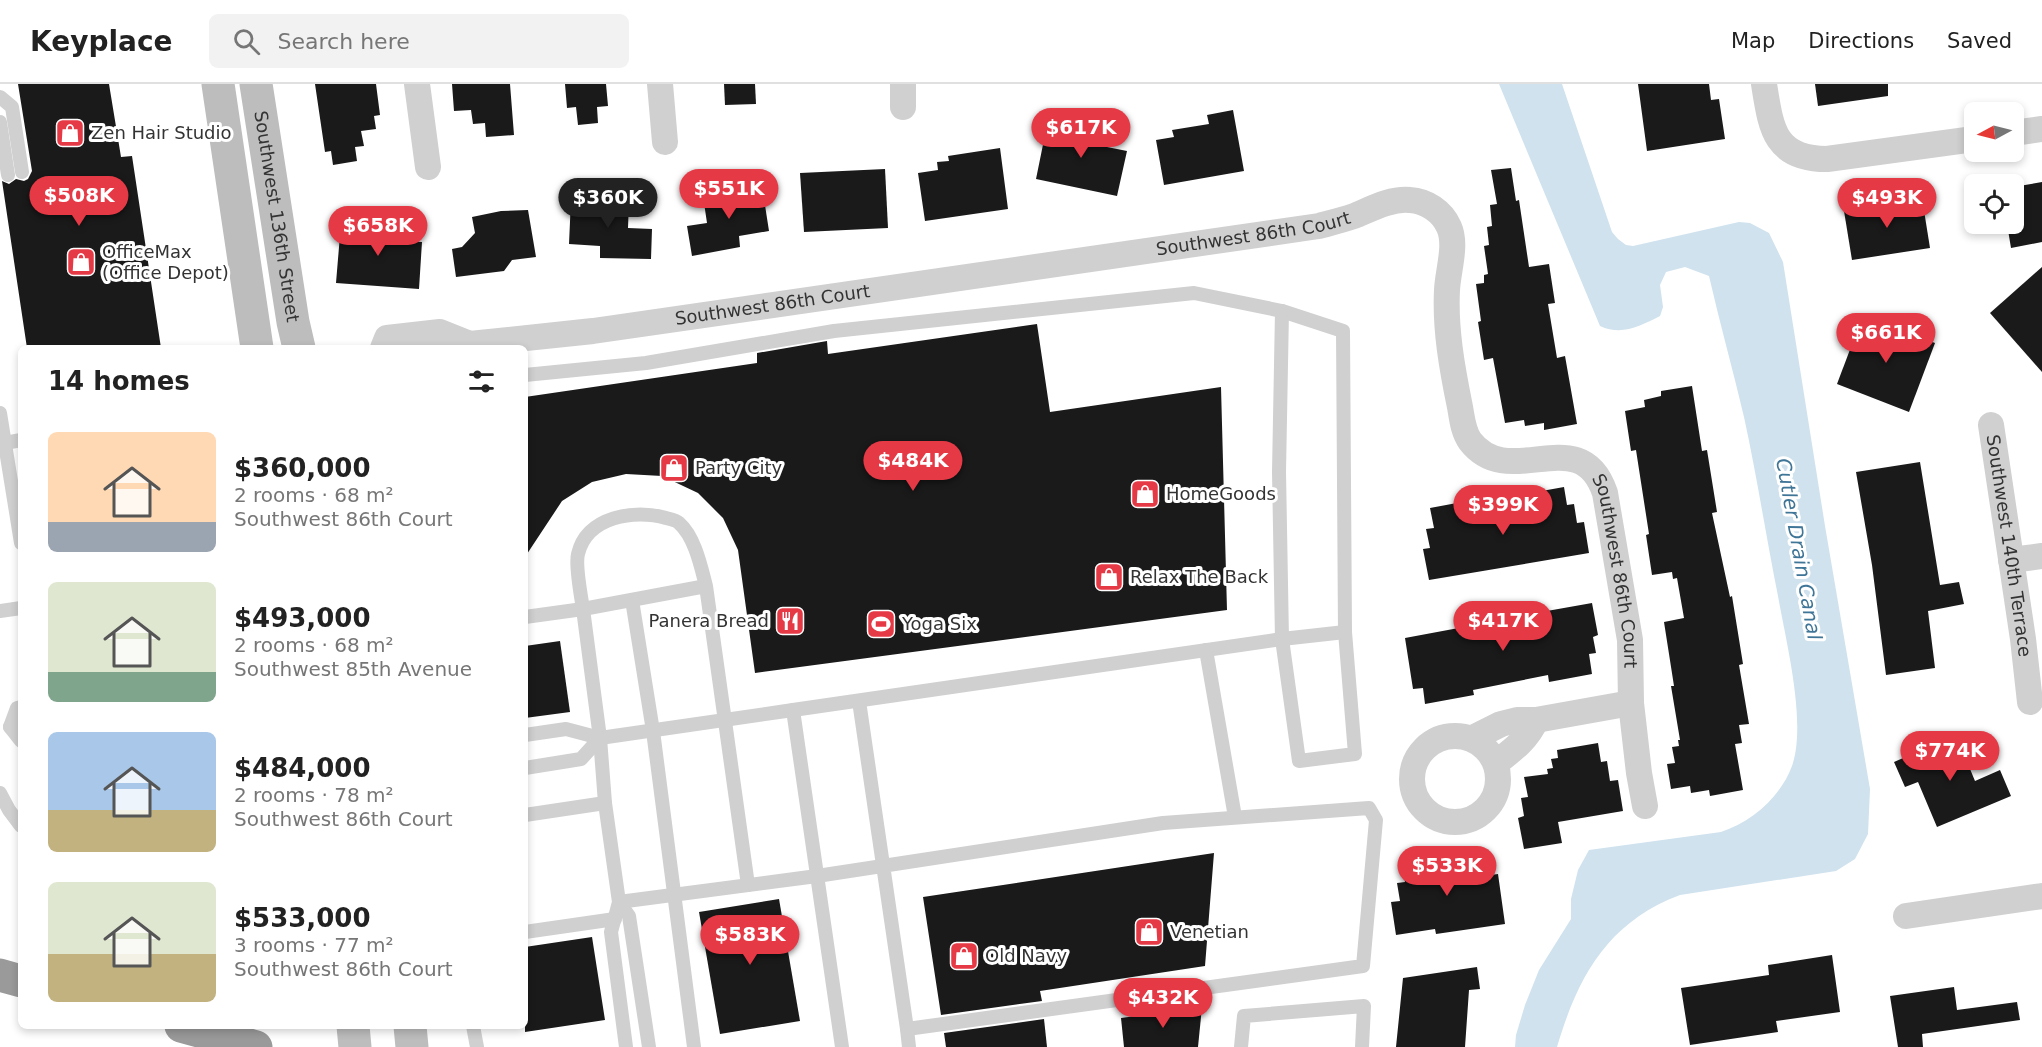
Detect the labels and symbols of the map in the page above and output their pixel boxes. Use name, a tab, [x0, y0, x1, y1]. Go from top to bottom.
north arrow	[1964, 102, 2024, 162]
pin: $617K	[1039, 108, 1123, 159]
street label: Southwest 136th Street	[250, 109, 304, 324]
shop icon: Zen Hair Studio	[54, 117, 86, 149]
place label: Zen Hair Studio	[91, 122, 232, 143]
pin: $551K	[687, 169, 771, 220]
pin: $508K	[37, 176, 121, 227]
pin: $360K	[566, 178, 650, 229]
pin: $493K	[1845, 178, 1929, 229]
pin: $658K	[336, 206, 420, 257]
street label: Southwest 86th Court	[1154, 207, 1353, 259]
place label: OfficeMax (Office Depot)	[102, 241, 229, 283]
shop icon: OfficeMax (Office Depot)	[65, 246, 97, 278]
street label: Southwest 86th Court	[673, 280, 871, 329]
pin: $661K	[1844, 313, 1928, 364]
street label: Southwest 140th Terrace	[1983, 433, 2036, 658]
pin: $484K	[871, 441, 955, 492]
shop icon: Party City	[658, 452, 690, 484]
water label: Cutler Drain Canal	[1771, 456, 1827, 642]
place label: Party City	[695, 457, 783, 478]
street label: Southwest 86th Court	[1588, 470, 1641, 668]
shop icon: HomeGoods	[1129, 478, 1161, 510]
place label: HomeGoods	[1166, 483, 1276, 504]
pin: $399K	[1461, 485, 1545, 536]
shop icon: Relax The Back	[1093, 561, 1125, 593]
place label: Relax The Back	[1130, 566, 1269, 587]
pin: $417K	[1461, 601, 1545, 652]
restaurant icon: Panera Bread	[774, 605, 806, 637]
sports icon: Yoga Six	[865, 608, 897, 640]
place label: Panera Bread	[648, 610, 769, 631]
place label: Yoga Six	[901, 613, 977, 634]
pin: $774K	[1908, 731, 1992, 782]
pin: $533K	[1405, 846, 1489, 897]
pin: $583K	[708, 915, 792, 966]
shop icon: Venetian	[1133, 916, 1165, 948]
place label: Venetian	[1170, 921, 1249, 942]
shop icon: Old Navy	[948, 940, 980, 972]
place label: Old Navy	[985, 945, 1067, 966]
pin: $432K	[1121, 978, 1205, 1029]

